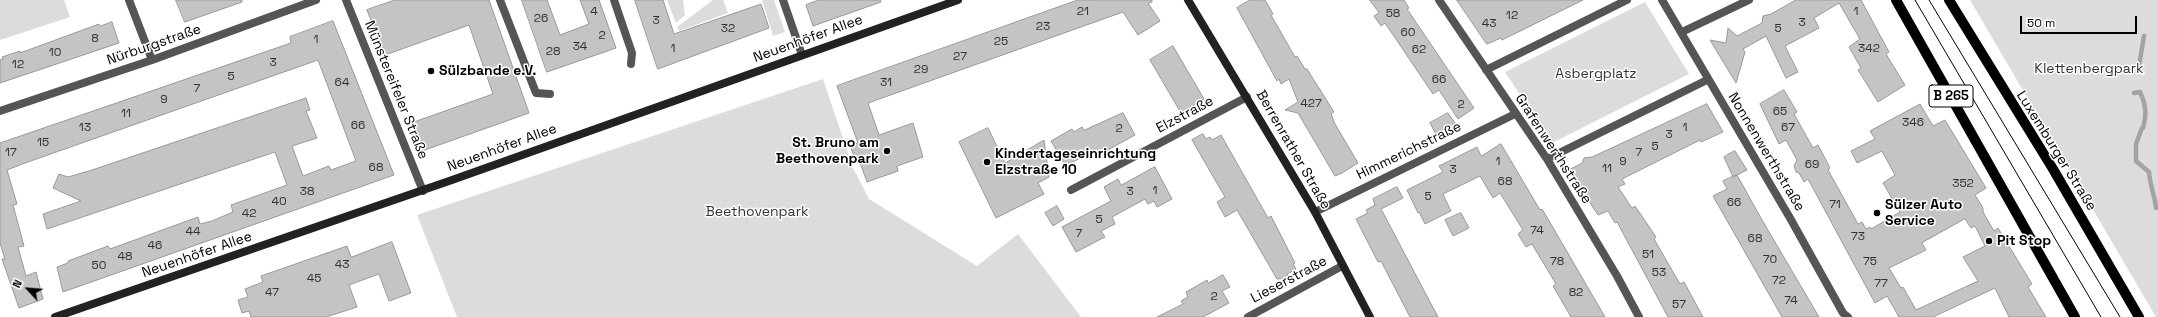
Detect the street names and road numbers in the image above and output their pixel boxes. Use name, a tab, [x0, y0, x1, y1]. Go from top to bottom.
street label: Neuenhöfer Allee	[751, 11, 865, 67]
street label: Münstereifeler Straße	[361, 18, 431, 162]
street label: Nürburgstraße	[105, 21, 203, 69]
road number: B 265	[1929, 85, 1973, 107]
street label: Berrenrather Straße	[1252, 87, 1334, 213]
street label: Luxemburger Straße	[2012, 88, 2100, 214]
street label: Nonnenwerthstraße	[1724, 90, 1808, 214]
street label: Grafenwerthstraße	[1511, 91, 1595, 207]
street label: Elzstraße	[1153, 93, 1217, 137]
street label: Himmerichstraße	[1354, 118, 1464, 184]
street label: Neuenhöfer Allee	[445, 120, 559, 176]
street label: Neuenhöfer Allee	[140, 228, 254, 282]
street label: Lieserstraße	[1248, 253, 1330, 307]

